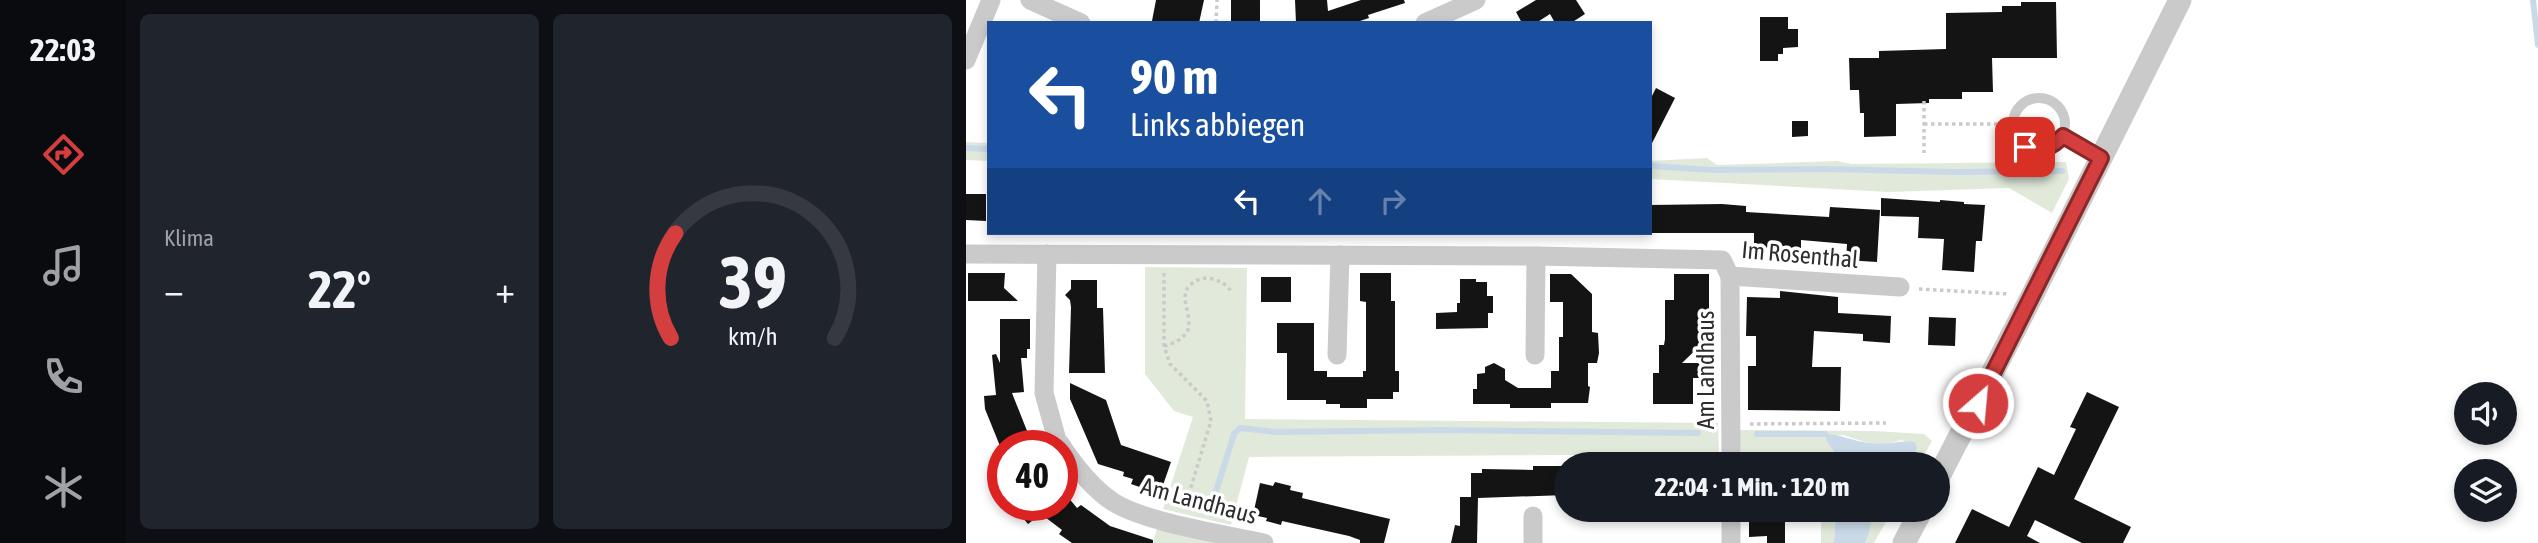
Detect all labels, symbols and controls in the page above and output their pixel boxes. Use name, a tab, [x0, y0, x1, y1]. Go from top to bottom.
text: 22:03	[30, 31, 96, 68]
text: 90 m	[1130, 48, 1218, 104]
icon: left	[1015, 49, 1106, 140]
text: Links abbiegen	[1130, 106, 1305, 143]
pin	[1995, 117, 2055, 177]
icon: arrive	[2006, 128, 2044, 166]
icon: directions	[39, 130, 88, 179]
icon: left	[1228, 182, 1266, 220]
icon: ahead	[1301, 182, 1339, 220]
icon: right	[1374, 182, 1412, 220]
text: Klima	[164, 225, 214, 251]
street label: Im Rosenthal	[1741, 236, 1860, 273]
text: 39	[718, 240, 787, 323]
icon: music	[39, 241, 88, 290]
text: 22°	[308, 259, 371, 319]
text: −	[164, 268, 184, 311]
text: +	[495, 268, 515, 311]
street label: Am Landhaus	[1692, 311, 1719, 429]
text: km/h	[728, 321, 777, 349]
icon: phone	[39, 352, 88, 401]
position arrow	[1941, 366, 2015, 440]
map controls	[2454, 382, 2517, 522]
button: sound	[2454, 382, 2517, 445]
speed limit sign: 40	[987, 430, 1078, 521]
button: layers	[2454, 459, 2517, 522]
icon: climate	[39, 463, 88, 512]
street label: Am Landhaus	[1138, 472, 1260, 529]
text: 22:04 · 1 Min. · 120 m	[1655, 472, 1849, 502]

